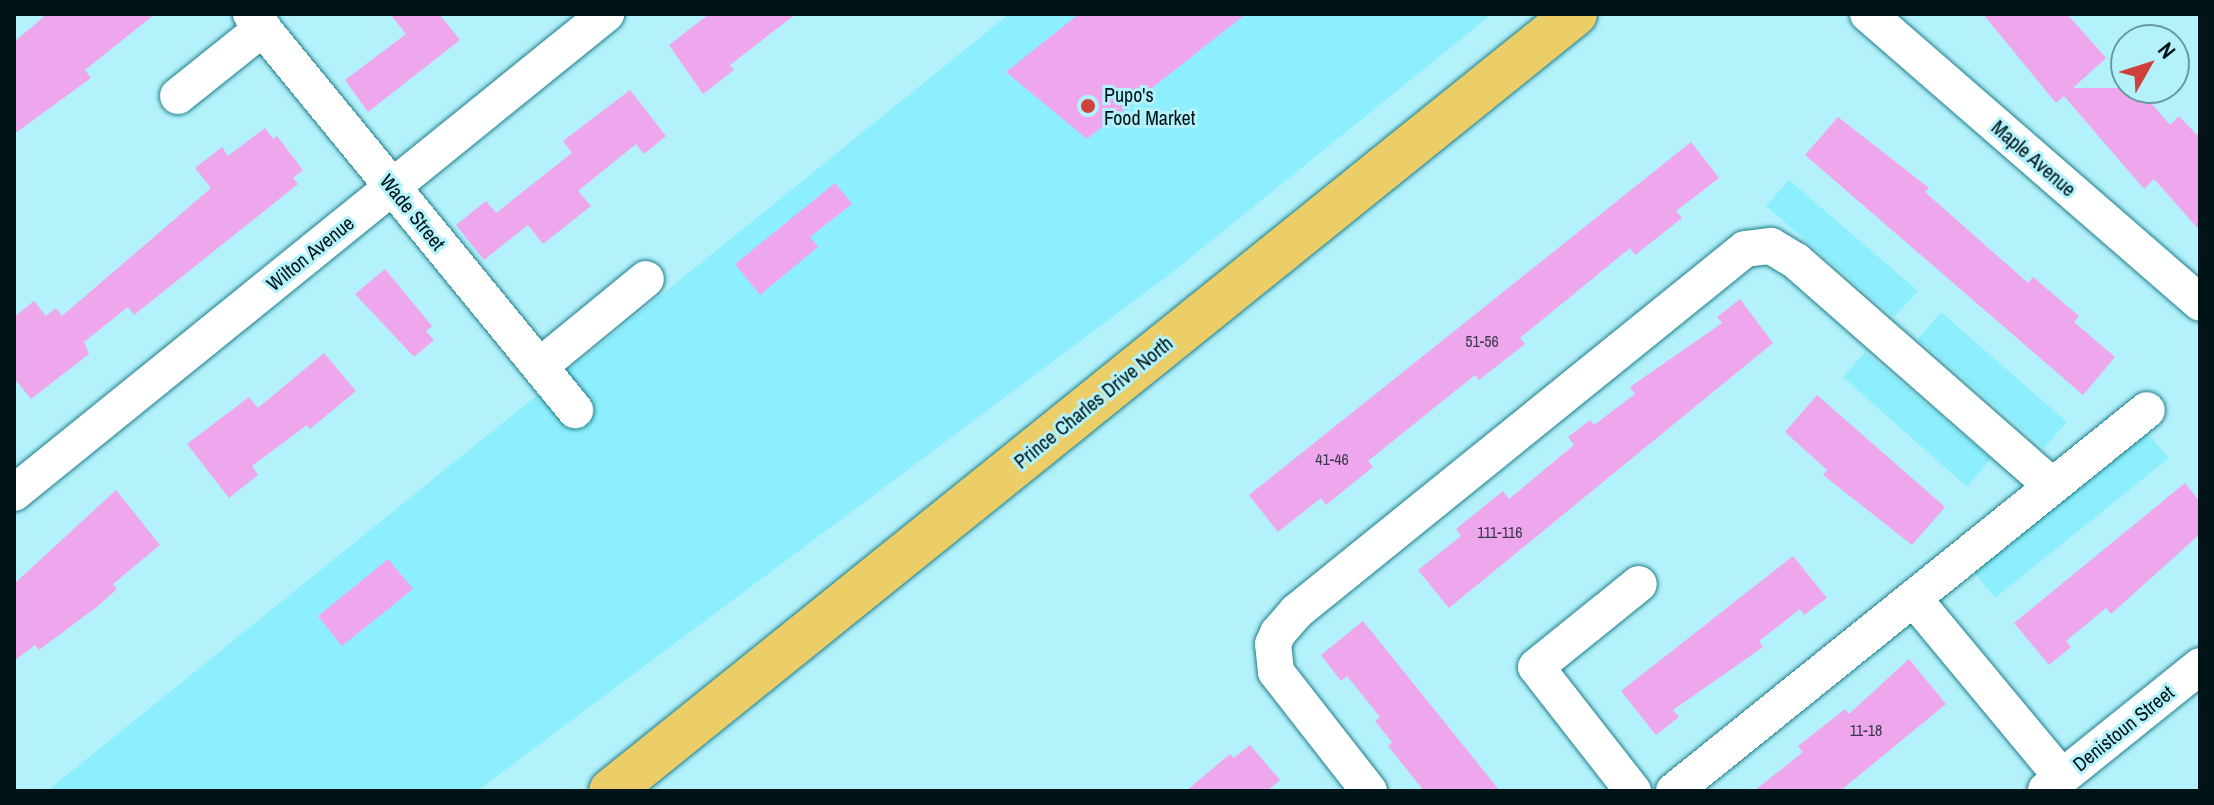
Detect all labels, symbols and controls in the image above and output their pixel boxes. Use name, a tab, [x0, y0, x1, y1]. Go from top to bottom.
north arrow	[2110, 24, 2190, 104]
text: N	[2151, 36, 2183, 65]
place label: Pupo's Food Market	[1104, 82, 1195, 129]
marker: Pupo's Food Market	[1079, 97, 1097, 115]
street label: Maple Avenue	[1987, 115, 2081, 201]
street label: Wade Street	[375, 169, 451, 255]
street label: Wilton Avenue	[261, 210, 359, 296]
street label: Prince Charles Drive North	[1009, 331, 1177, 473]
house number: 51-56	[1465, 331, 1499, 351]
house number: 41-46	[1315, 449, 1349, 469]
house number: 111-116	[1477, 522, 1523, 542]
street label: Denistoun Street	[2068, 680, 2178, 776]
house number: 11-18	[1850, 720, 1882, 740]

